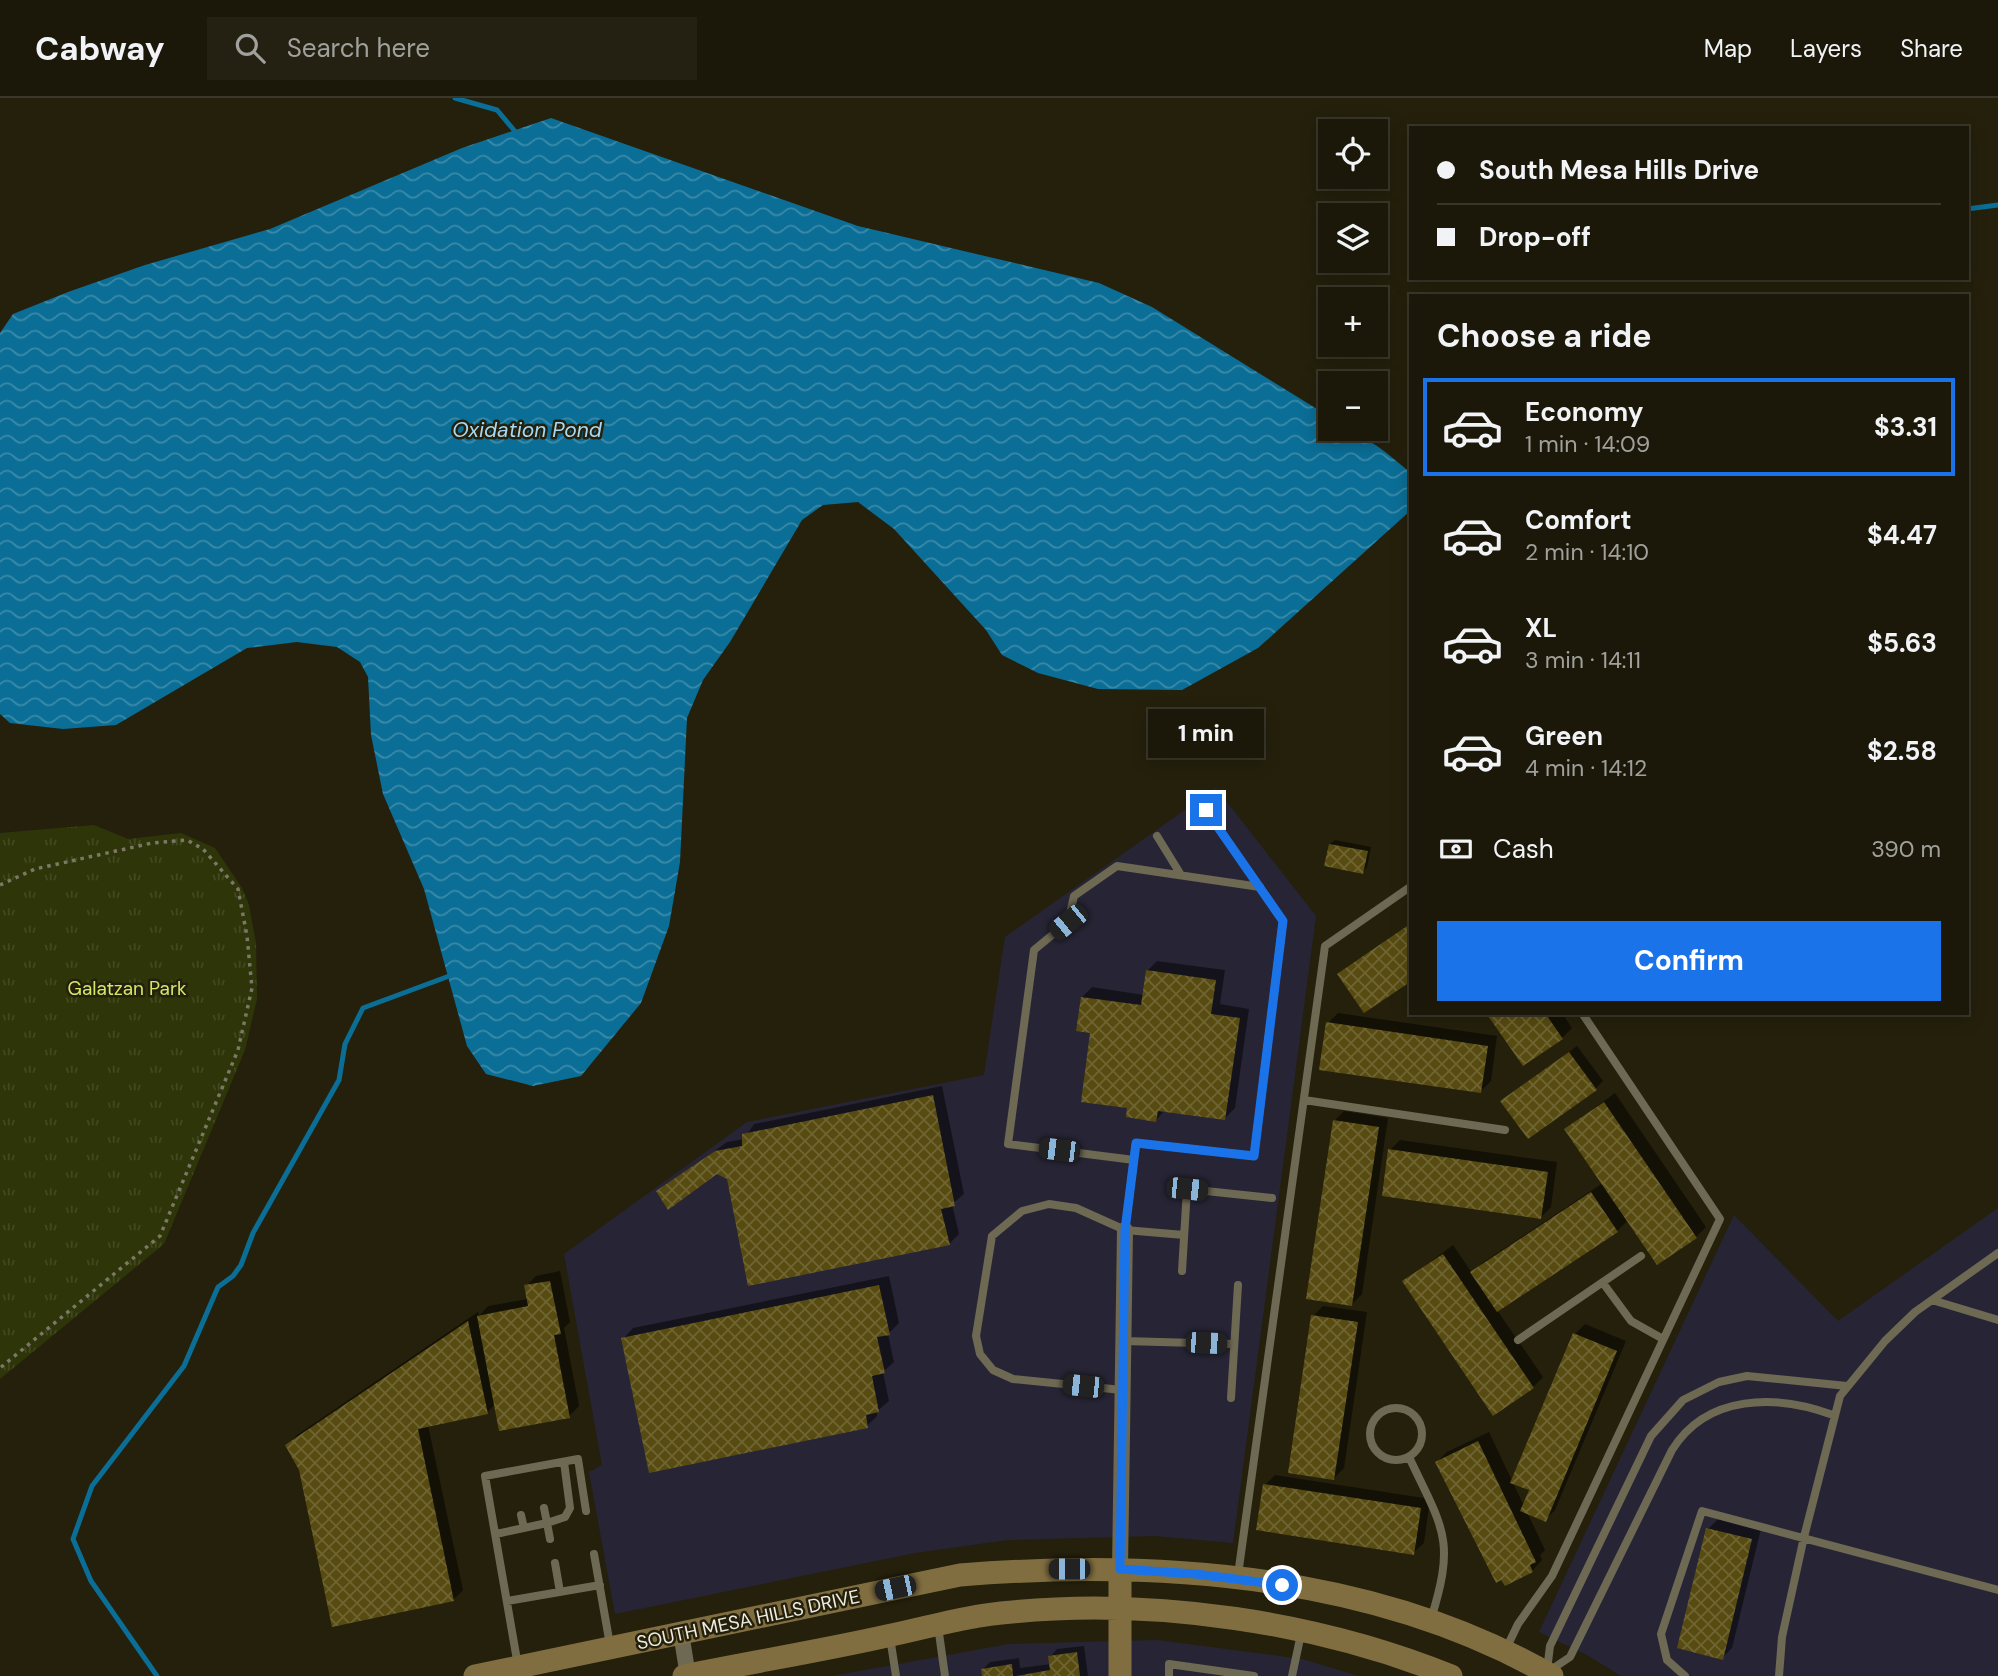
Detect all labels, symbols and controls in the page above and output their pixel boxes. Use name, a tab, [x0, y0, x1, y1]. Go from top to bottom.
search box	[207, 17, 697, 80]
text: Cabway	[35, 27, 165, 70]
icon: search	[231, 29, 269, 67]
text: Search here	[287, 31, 430, 65]
text: Map	[1704, 33, 1752, 64]
text: Layers	[1790, 33, 1862, 64]
text: Share	[1900, 33, 1963, 64]
map controls	[1318, 119, 1388, 441]
button: locate	[1318, 119, 1388, 189]
text: South Mesa Hills Drive	[1479, 153, 1759, 187]
button: layers	[1318, 203, 1388, 273]
text: Drop-off	[1479, 220, 1591, 254]
button: +	[1318, 287, 1388, 357]
text: Choose a ride	[1437, 315, 1652, 357]
button: −	[1318, 371, 1388, 441]
text: Economy	[1525, 395, 1643, 429]
icon: car	[1441, 396, 1504, 459]
text: $3.31	[1874, 410, 1937, 444]
water label: Oxidation Pond	[452, 416, 603, 444]
text: 1 min · 14:09	[1525, 429, 1650, 459]
text: Comfort	[1525, 503, 1631, 537]
icon: car	[1441, 504, 1504, 567]
text: $4.47	[1867, 518, 1937, 552]
text: 2 min · 14:10	[1525, 537, 1649, 567]
text: XL	[1525, 611, 1557, 645]
icon: car	[1441, 612, 1504, 675]
text: $5.63	[1867, 626, 1937, 660]
text: 3 min · 14:11	[1525, 645, 1641, 675]
callout: 1 min	[1148, 708, 1264, 758]
text: 1 min	[1178, 718, 1234, 748]
text: Green	[1525, 719, 1603, 753]
icon: car	[1441, 720, 1504, 783]
text: $2.58	[1867, 734, 1937, 768]
text: 4 min · 14:12	[1525, 753, 1647, 783]
route end	[1190, 794, 1222, 826]
icon: cash	[1437, 830, 1475, 868]
text: Cash	[1493, 832, 1554, 866]
text: 390 m	[1871, 834, 1941, 864]
car	[1046, 901, 1091, 943]
button: Confirm	[1437, 921, 1941, 1001]
park label: Galatzan Park	[67, 976, 187, 1001]
car	[1037, 1137, 1082, 1163]
car	[1166, 1176, 1209, 1202]
car	[1185, 1332, 1228, 1354]
car	[1062, 1373, 1105, 1399]
car	[1049, 1559, 1091, 1580]
route start	[1266, 1569, 1298, 1601]
car	[873, 1573, 918, 1603]
street label: SOUTH MESA HILLS DRIVE	[634, 1584, 862, 1655]

